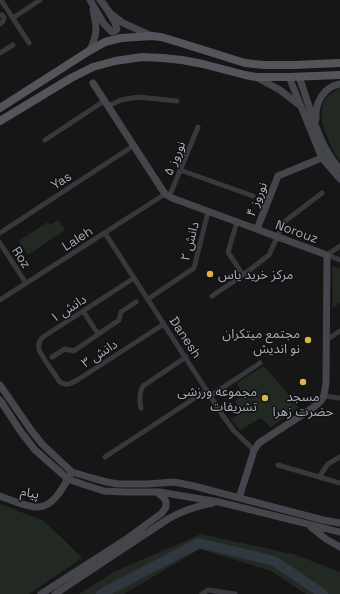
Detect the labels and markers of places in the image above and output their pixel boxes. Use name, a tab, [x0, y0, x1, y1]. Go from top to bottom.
place label: مرکز خرید یاس	[218, 266, 293, 283]
marker: مرکز خرید یاس	[205, 269, 215, 279]
place label: مجتمع میتکران نو اندیش	[222, 325, 300, 357]
marker: مجتمع میتکران نو اندیش	[303, 335, 313, 345]
marker: مسجد حضرت زهرا	[298, 377, 308, 387]
place label: مجموعه ورزشی تشریفات	[177, 383, 257, 415]
place label: مسجد حضرت زهرا	[272, 388, 334, 420]
marker: مجموعه ورزشی تشریفات	[260, 393, 270, 403]

